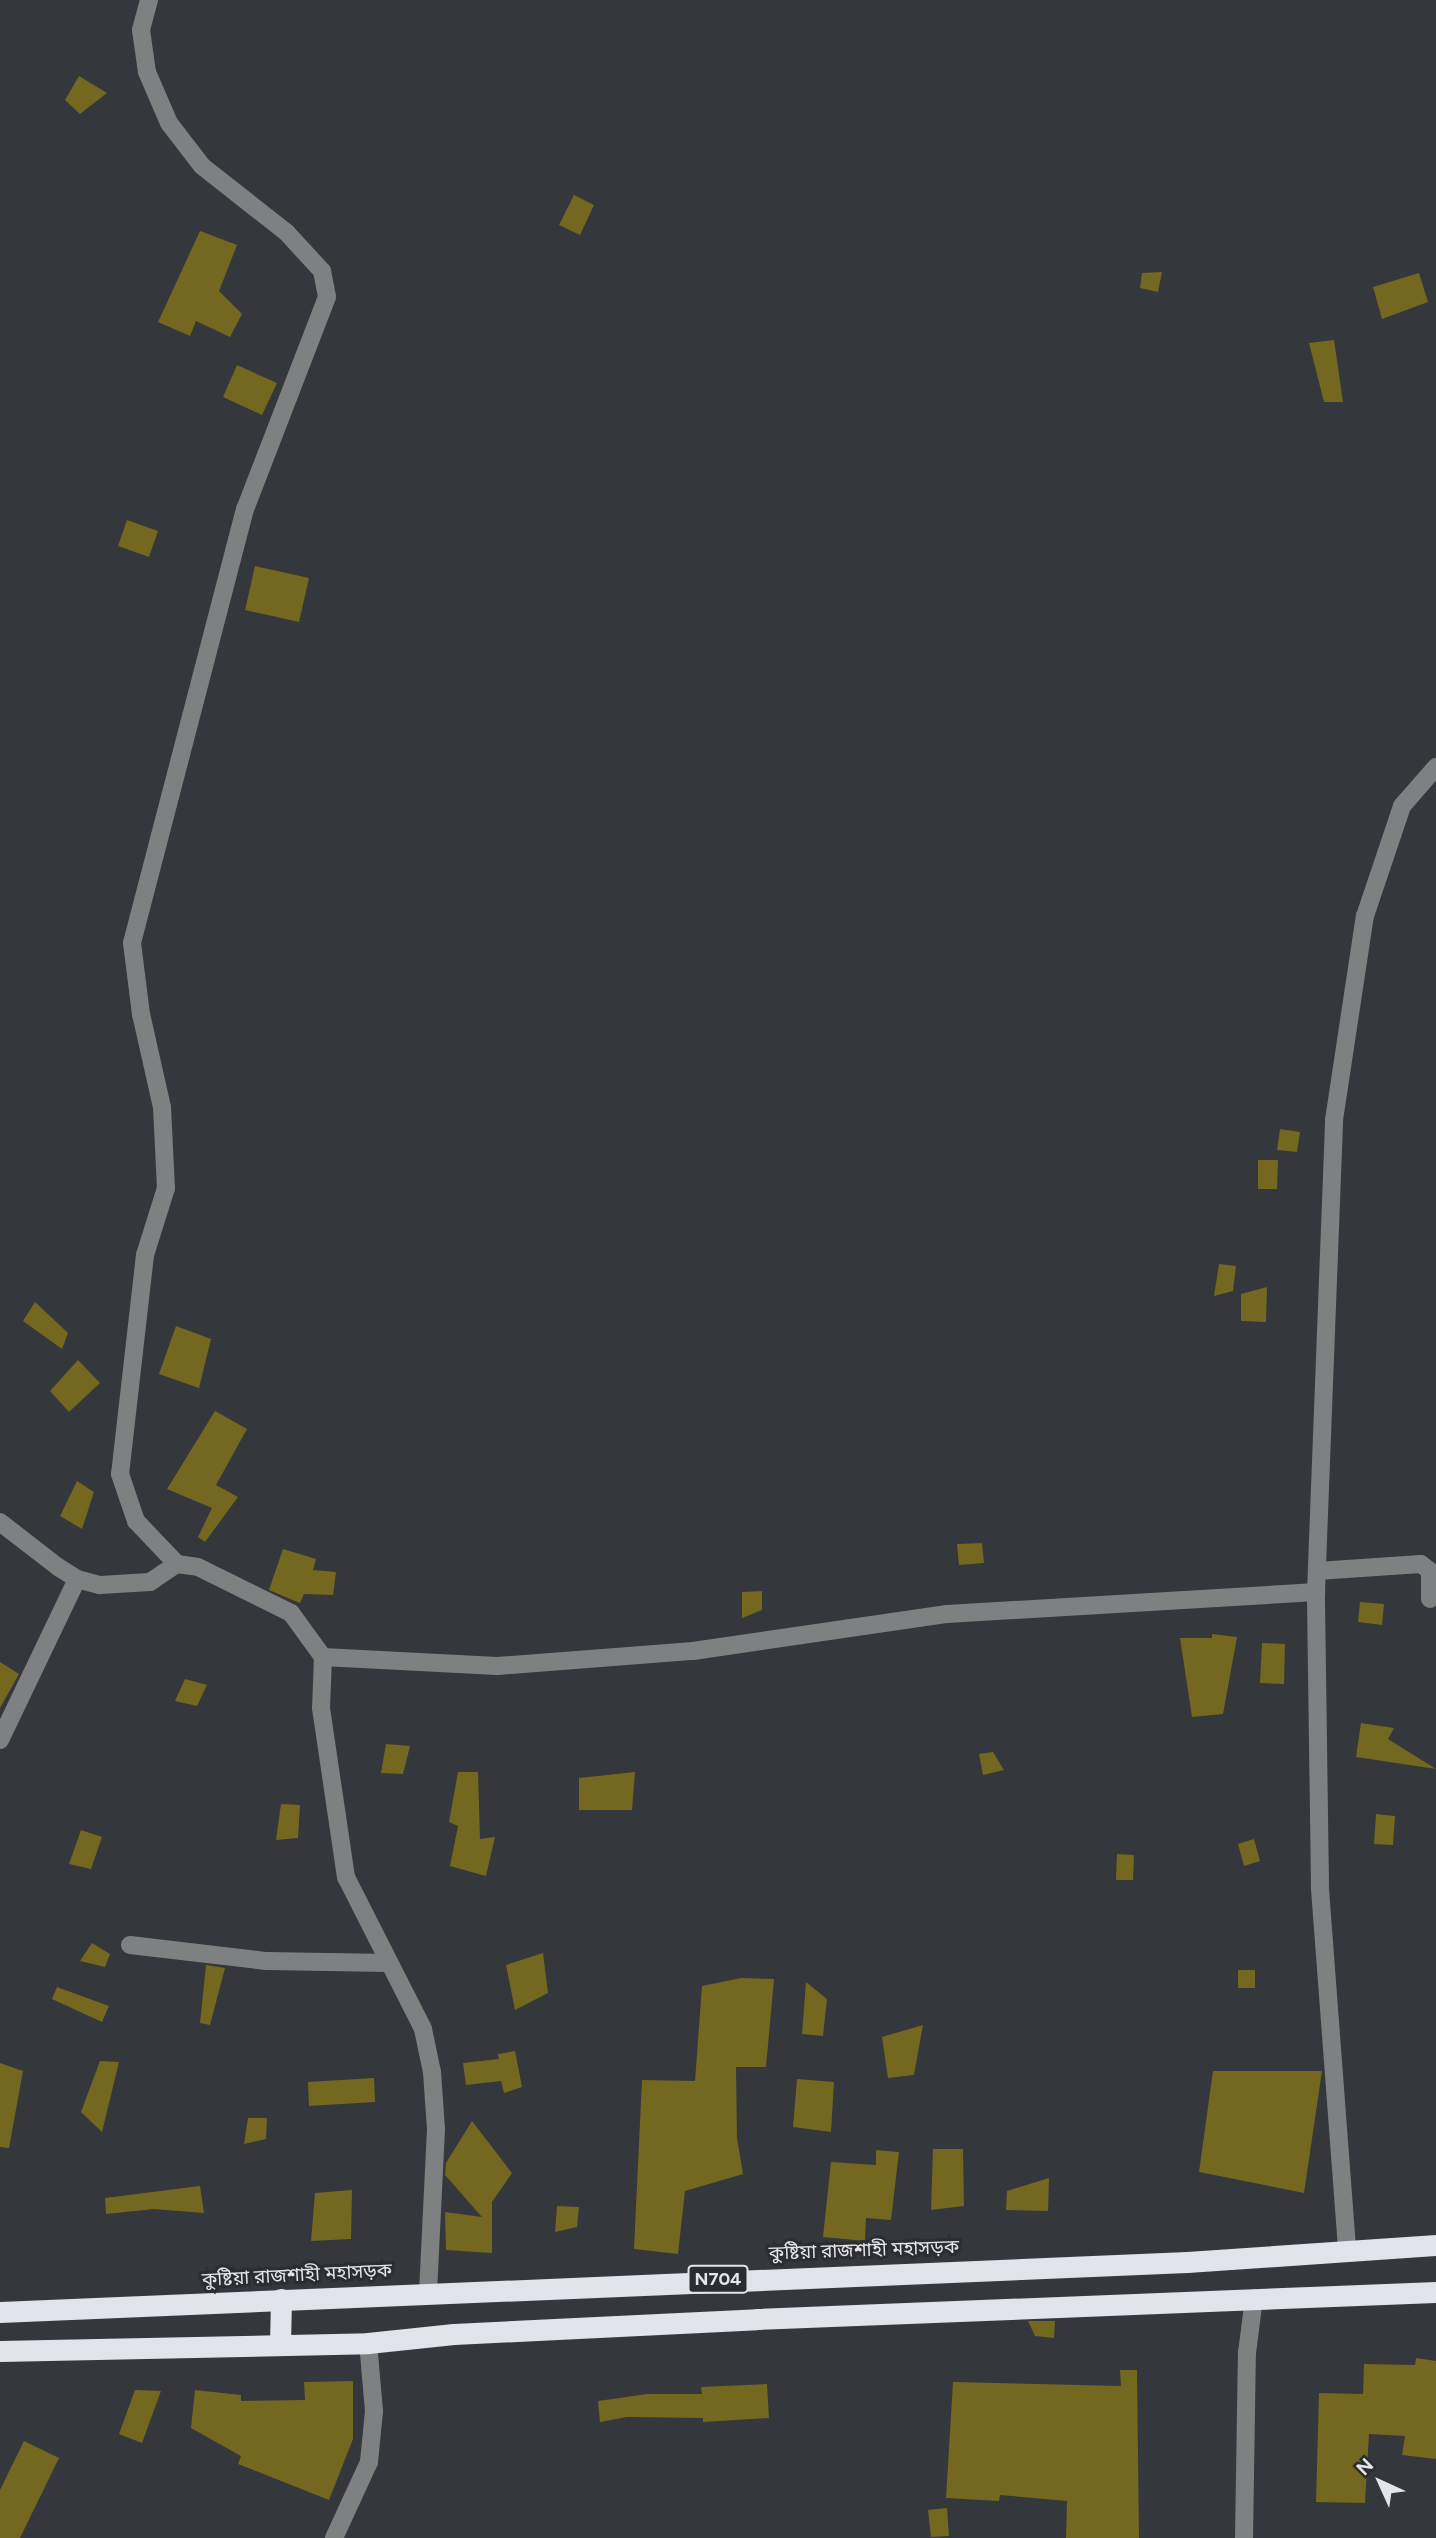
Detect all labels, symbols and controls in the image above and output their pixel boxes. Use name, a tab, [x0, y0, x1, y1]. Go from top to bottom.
street label: কুষ্টিয়া রাজশাহী মহাসড়ক	[769, 2235, 959, 2265]
street label: কুষ্টিয়া রাজশাহী মহাসড়ক	[201, 2259, 393, 2291]
road number: N704	[686, 2264, 750, 2294]
north arrow	[1345, 2447, 1415, 2517]
text: N	[1351, 2453, 1378, 2480]

